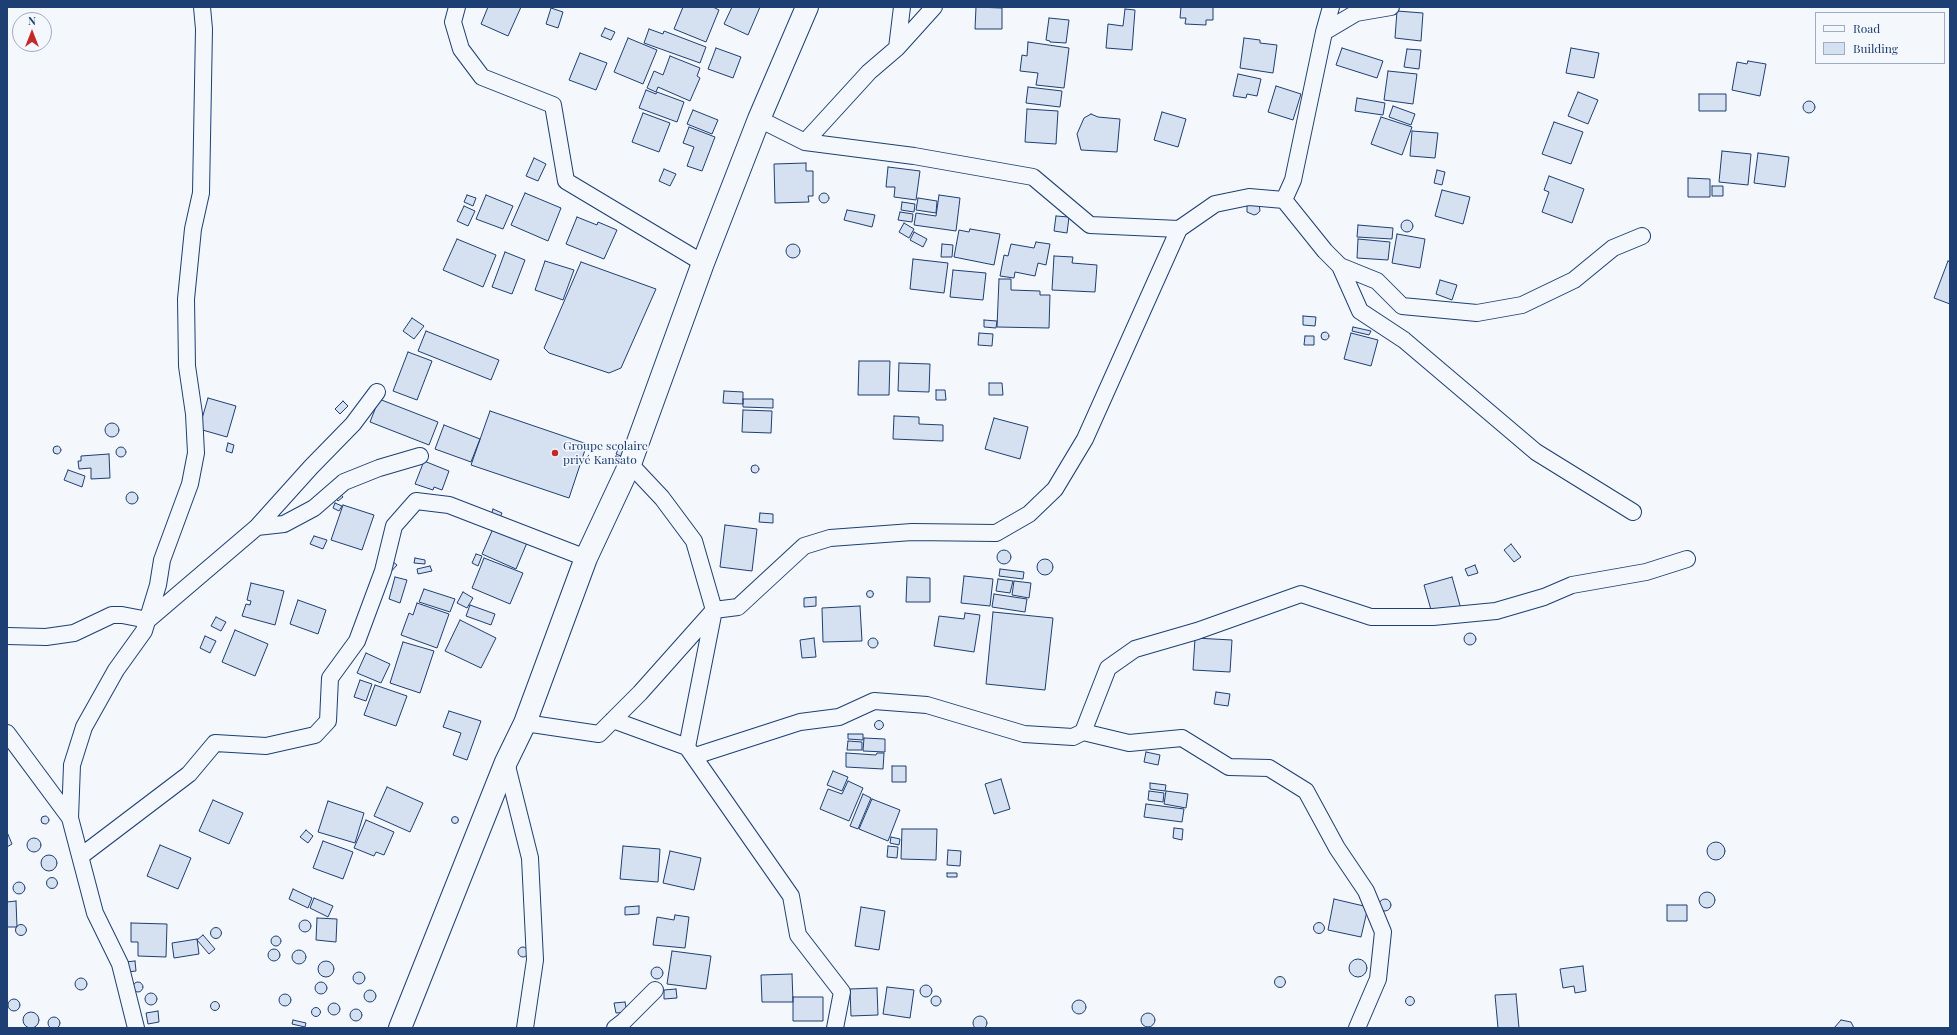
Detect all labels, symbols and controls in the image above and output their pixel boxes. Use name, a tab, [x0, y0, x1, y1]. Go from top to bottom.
north arrow	[12, 12, 52, 52]
legend	[1815, 12, 1945, 64]
text: N	[28, 13, 36, 28]
text: Road	[1853, 20, 1880, 36]
text: Building	[1853, 40, 1898, 56]
place label: Groupe scolaire privé Kansato	[563, 439, 648, 467]
marker: Groupe scolaire privé Kansato	[550, 448, 560, 458]

